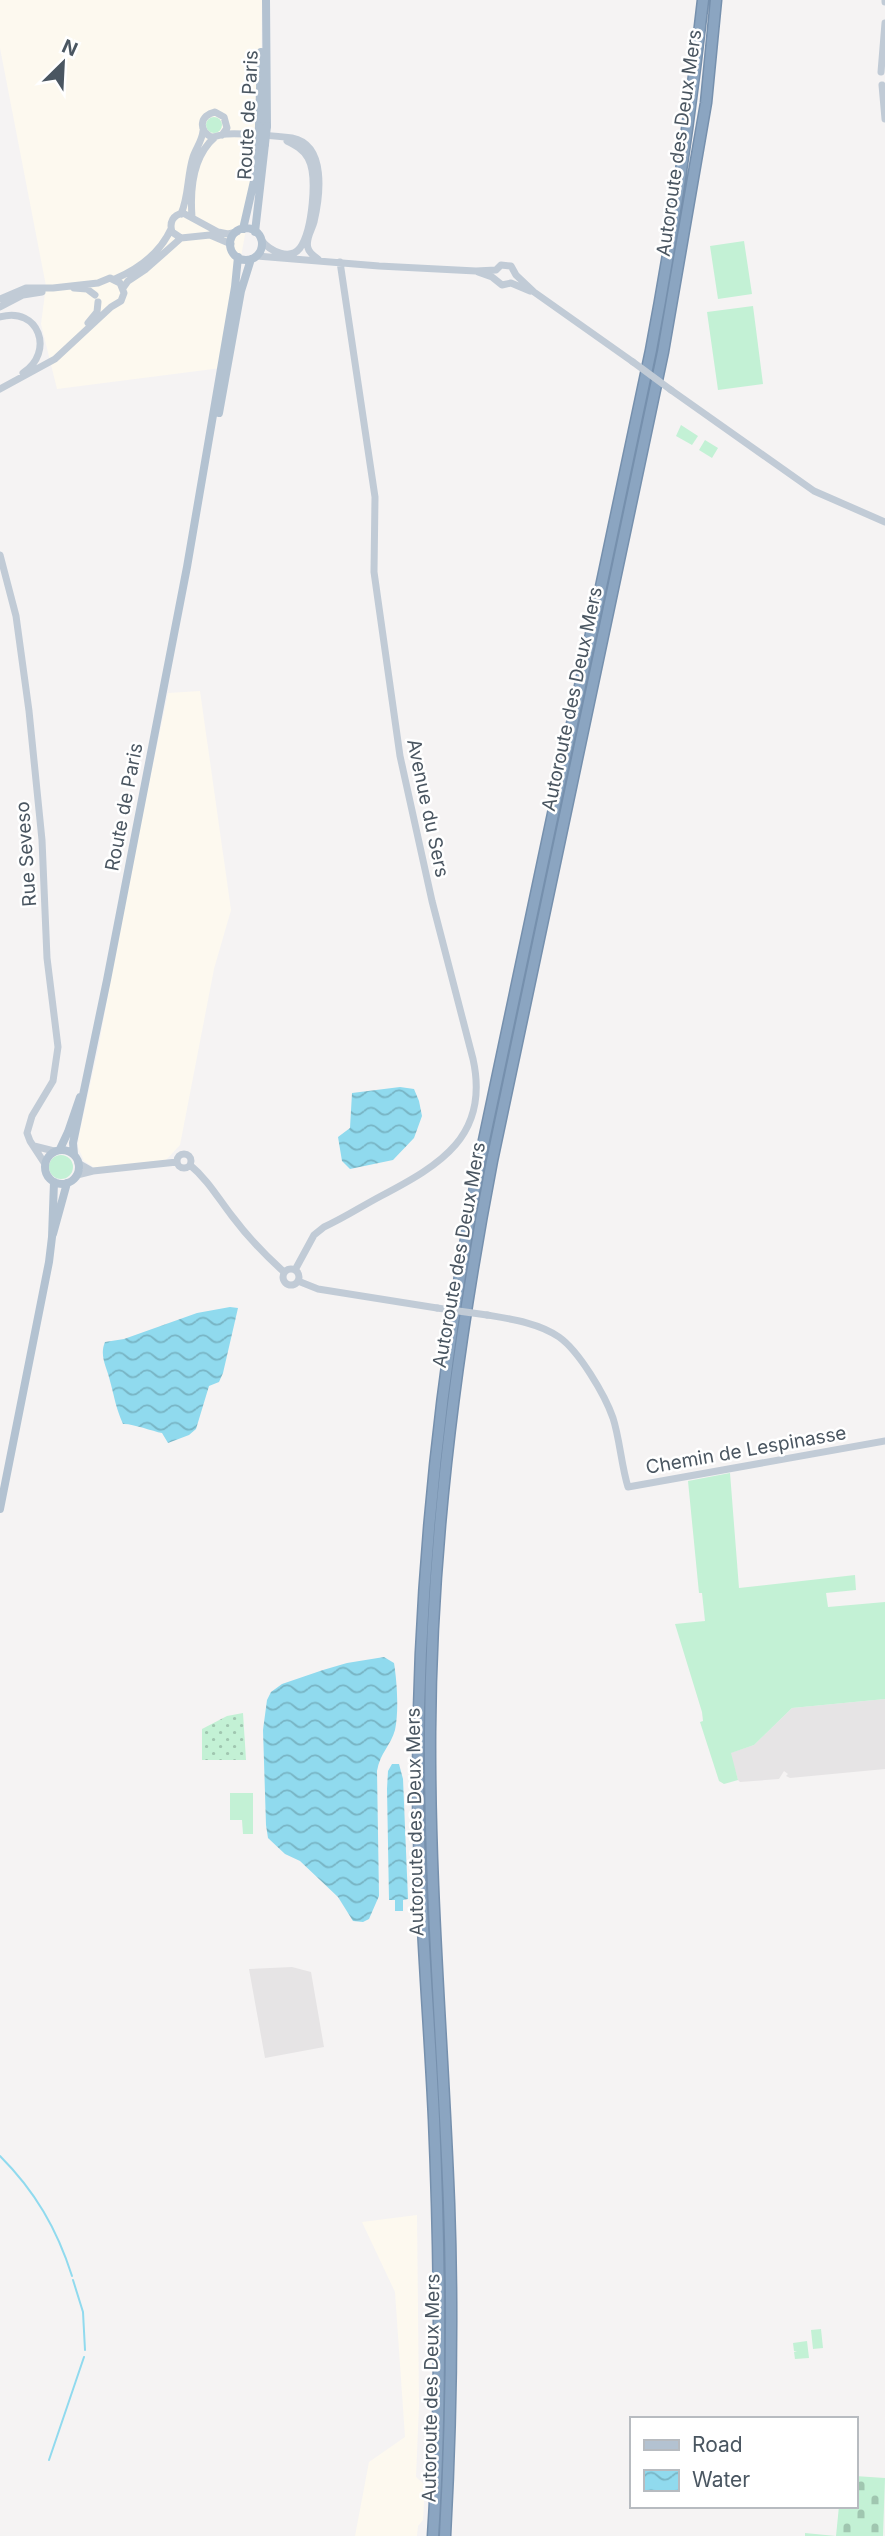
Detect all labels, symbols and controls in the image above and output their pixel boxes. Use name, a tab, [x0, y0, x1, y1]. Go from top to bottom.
north arrow	[28, 28, 98, 98]
street label: Autoroute des Deux Mers	[652, 28, 706, 258]
text: N	[58, 34, 81, 61]
street label: Route de Paris	[233, 50, 263, 180]
street label: Autoroute des Deux Mers	[537, 585, 607, 813]
street label: Avenue du Sers	[402, 737, 454, 879]
street label: Route de Paris	[100, 741, 148, 873]
street label: Rue Seveso	[11, 801, 41, 907]
street label: Autoroute des Deux Mers	[428, 1140, 490, 1370]
street label: Chemin de Lespinasse	[644, 1421, 848, 1479]
street label: Autoroute des Deux Mers	[402, 1707, 428, 1937]
street label: Autoroute des Deux Mers	[418, 2273, 444, 2503]
legend	[630, 2417, 857, 2508]
text: Road	[692, 2432, 743, 2457]
text: Water	[692, 2467, 750, 2492]

